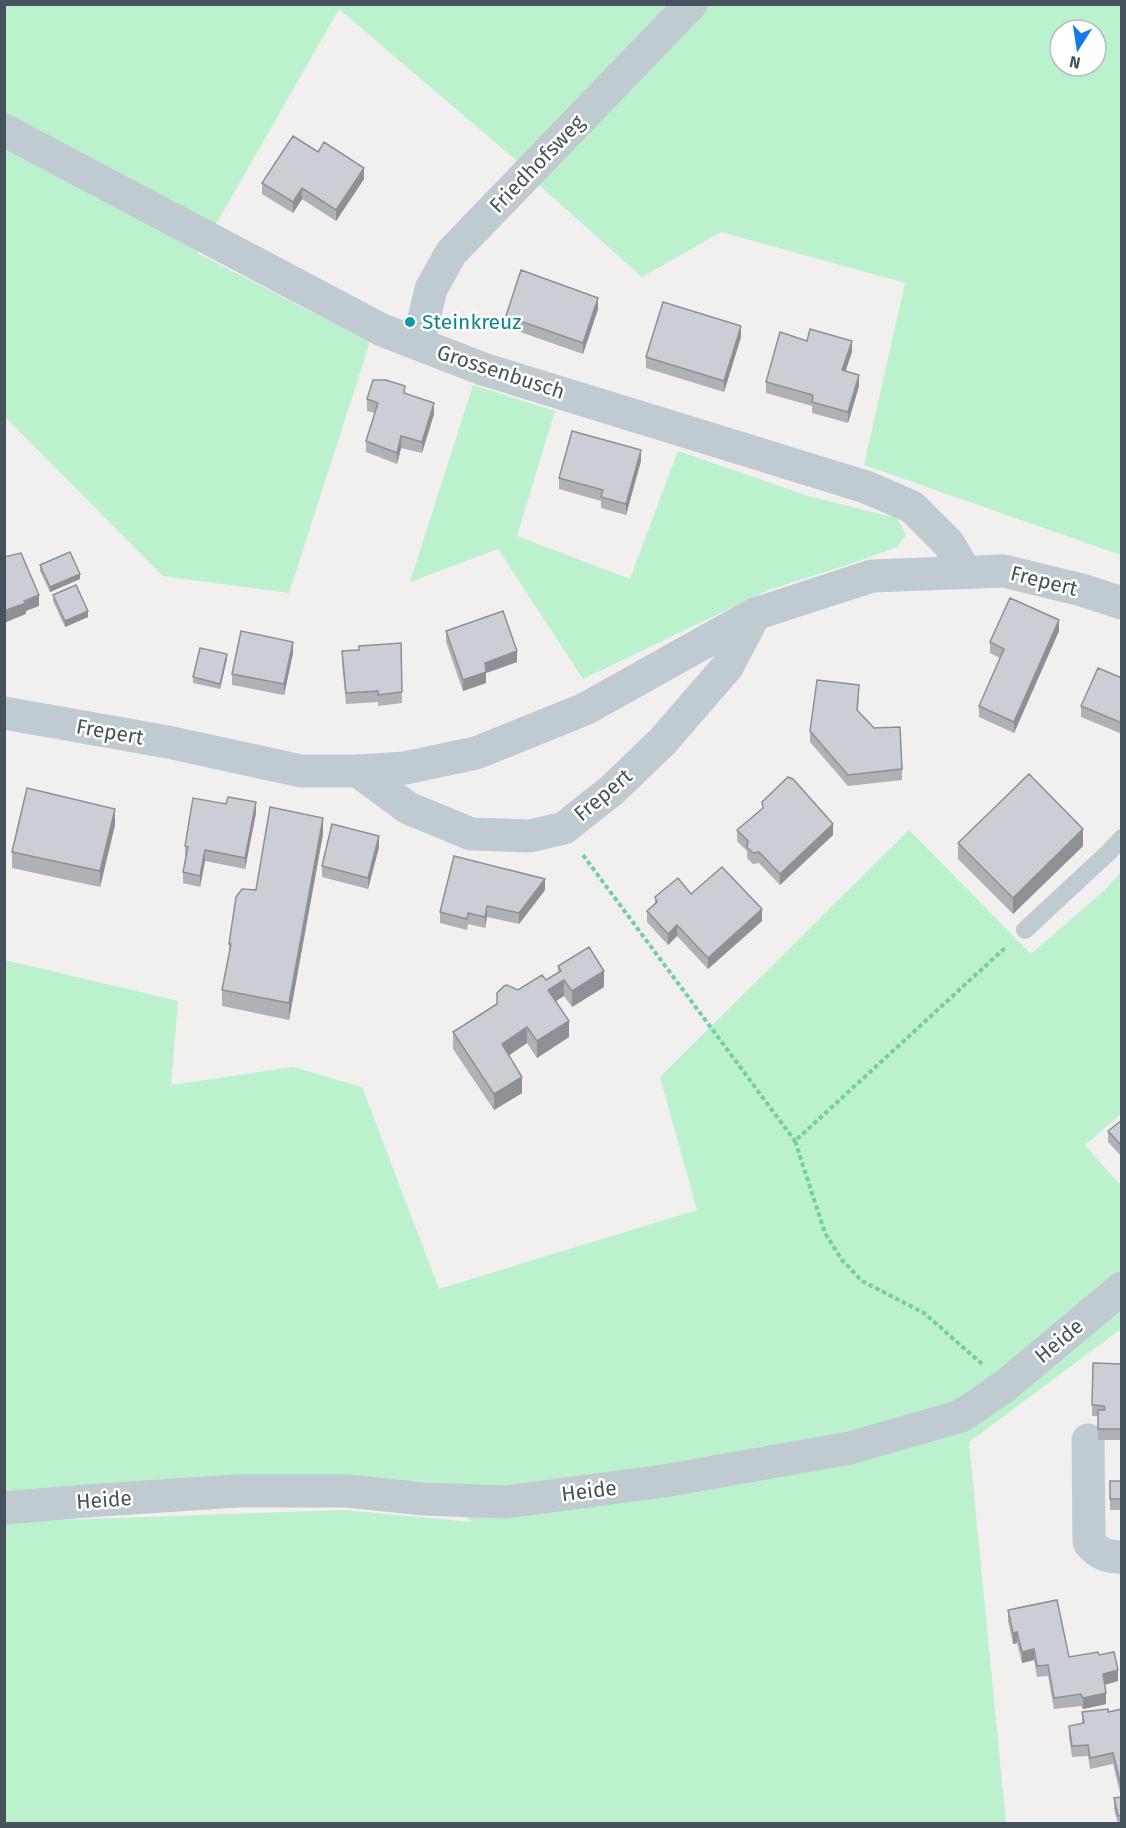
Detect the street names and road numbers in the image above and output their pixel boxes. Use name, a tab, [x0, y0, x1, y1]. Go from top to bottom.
street label: Friedhofsweg	[484, 110, 590, 218]
street label: Grossenbusch	[434, 339, 568, 405]
street label: Frepert	[1008, 560, 1081, 602]
street label: Frepert	[74, 713, 146, 751]
street label: Frepert	[569, 763, 638, 827]
street label: Heide	[1029, 1313, 1089, 1369]
street label: Heide	[560, 1475, 618, 1507]
street label: Heide	[75, 1485, 133, 1515]

